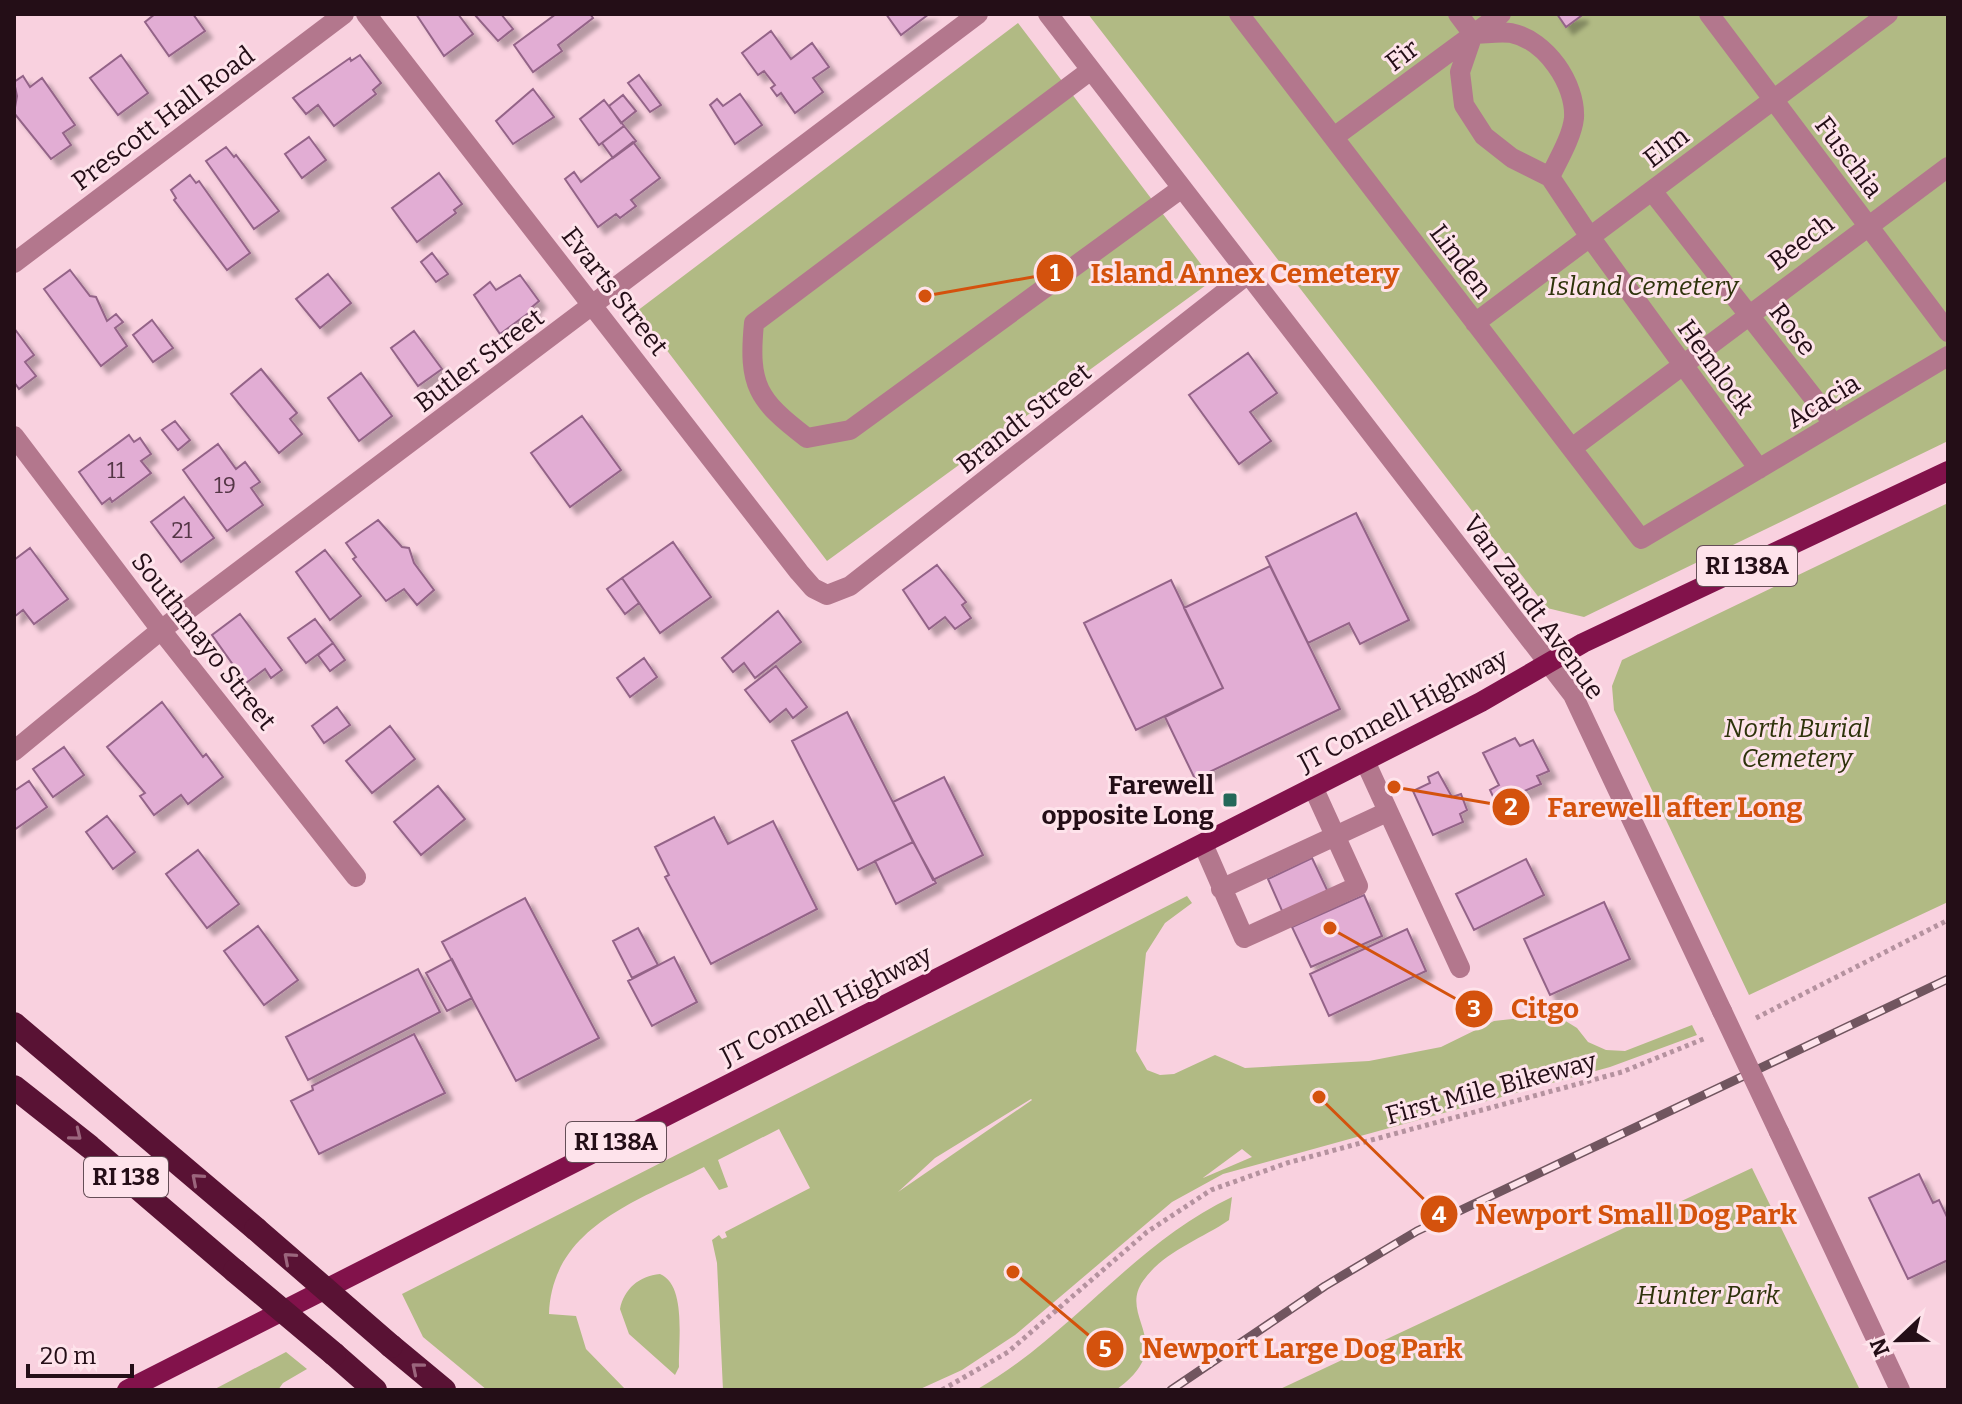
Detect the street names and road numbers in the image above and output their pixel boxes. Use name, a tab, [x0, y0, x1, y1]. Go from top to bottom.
street label: Fir	[1380, 33, 1425, 78]
street label: Prescott Hall Road	[66, 40, 261, 197]
street label: Fuschia	[1808, 111, 1889, 204]
street label: Elm	[1638, 120, 1695, 174]
street label: Beech	[1762, 208, 1840, 277]
street label: Linden	[1423, 218, 1499, 305]
street label: Evarts Street	[555, 221, 675, 362]
street label: Rose	[1762, 297, 1823, 362]
street label: Butler Street	[409, 302, 550, 419]
street label: Hemlock	[1671, 314, 1760, 421]
street label: Brandt Street	[951, 356, 1098, 480]
street label: Acacia	[1781, 368, 1865, 435]
street label: Van Zandt Avenue	[1456, 509, 1611, 705]
street label: Southmayo Street	[125, 546, 283, 737]
road number: RI 138A	[1697, 546, 1797, 586]
street label: JT Connell Highway	[1292, 642, 1514, 779]
street label: JT Connell Highway	[715, 939, 937, 1073]
street label: First Mile Bikeway	[1382, 1045, 1600, 1132]
road number: RI 138A	[566, 1122, 666, 1162]
road number: RI 138	[84, 1157, 168, 1197]

